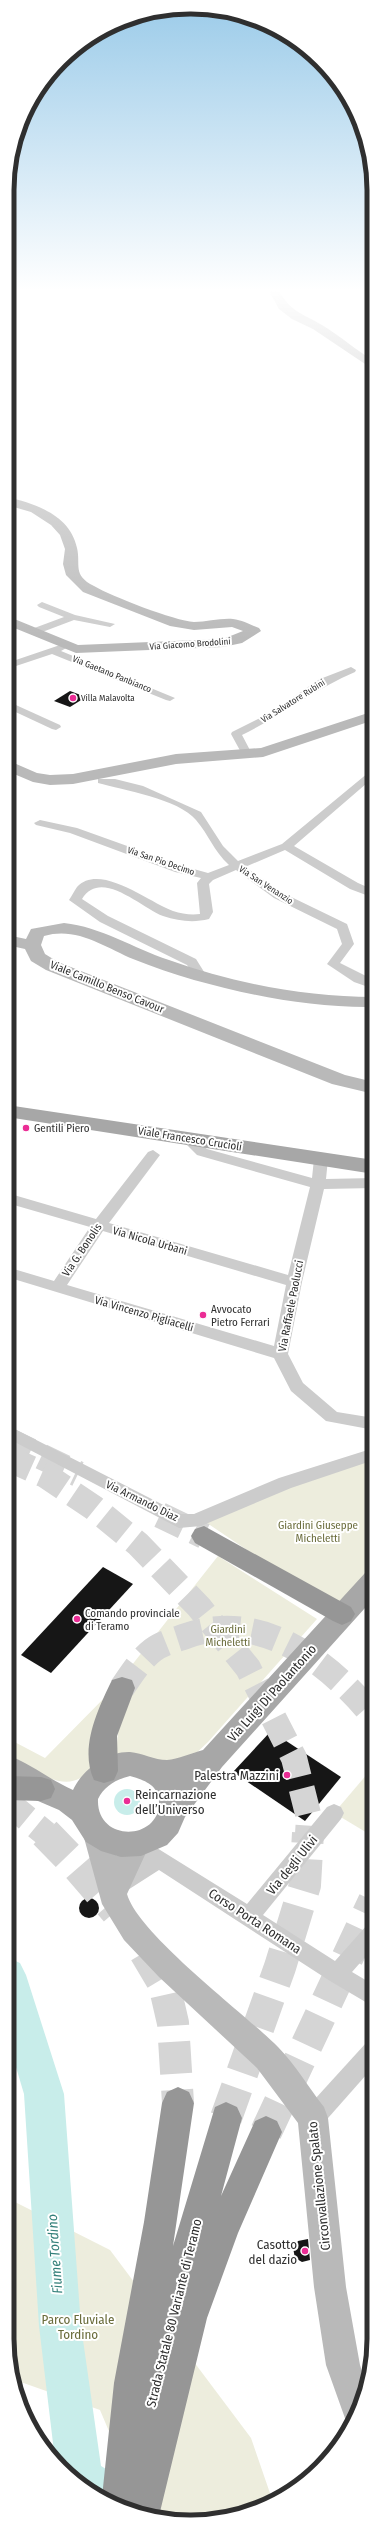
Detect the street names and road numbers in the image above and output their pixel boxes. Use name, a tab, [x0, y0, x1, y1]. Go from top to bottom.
street label: Via Giacomo Brodolini	[149, 636, 231, 652]
street label: Via Gaetano Panbianco	[71, 654, 153, 695]
street label: Via Salvatore Rubini	[259, 677, 327, 725]
street label: Via San Pio Decimo	[126, 845, 196, 877]
street label: Via San Venanzio	[237, 864, 295, 906]
street label: Viale Camillo Benso Cavour	[48, 958, 166, 1016]
street label: Viale Francesco Crucioli	[137, 1124, 243, 1154]
street label: Via G. Bonolis	[59, 1221, 105, 1279]
street label: Via Nicola Urbani	[111, 1224, 189, 1258]
street label: Via Raffaele Paolucci	[276, 1259, 306, 1353]
street label: Via Vincenzo Pigliacelli	[93, 1294, 195, 1334]
street label: Via Armando Diaz	[104, 1478, 181, 1524]
street label: Via Luigi Di Paolantonio	[225, 1641, 320, 1744]
street label: Via degli Ulivi	[264, 1832, 320, 1898]
street label: Corso Porta Romana	[206, 1885, 304, 1957]
street label: Circonvallazione Spalato	[305, 2121, 333, 2251]
street label: Strada Statale 80 Variante di Teramo	[143, 2217, 205, 2409]

